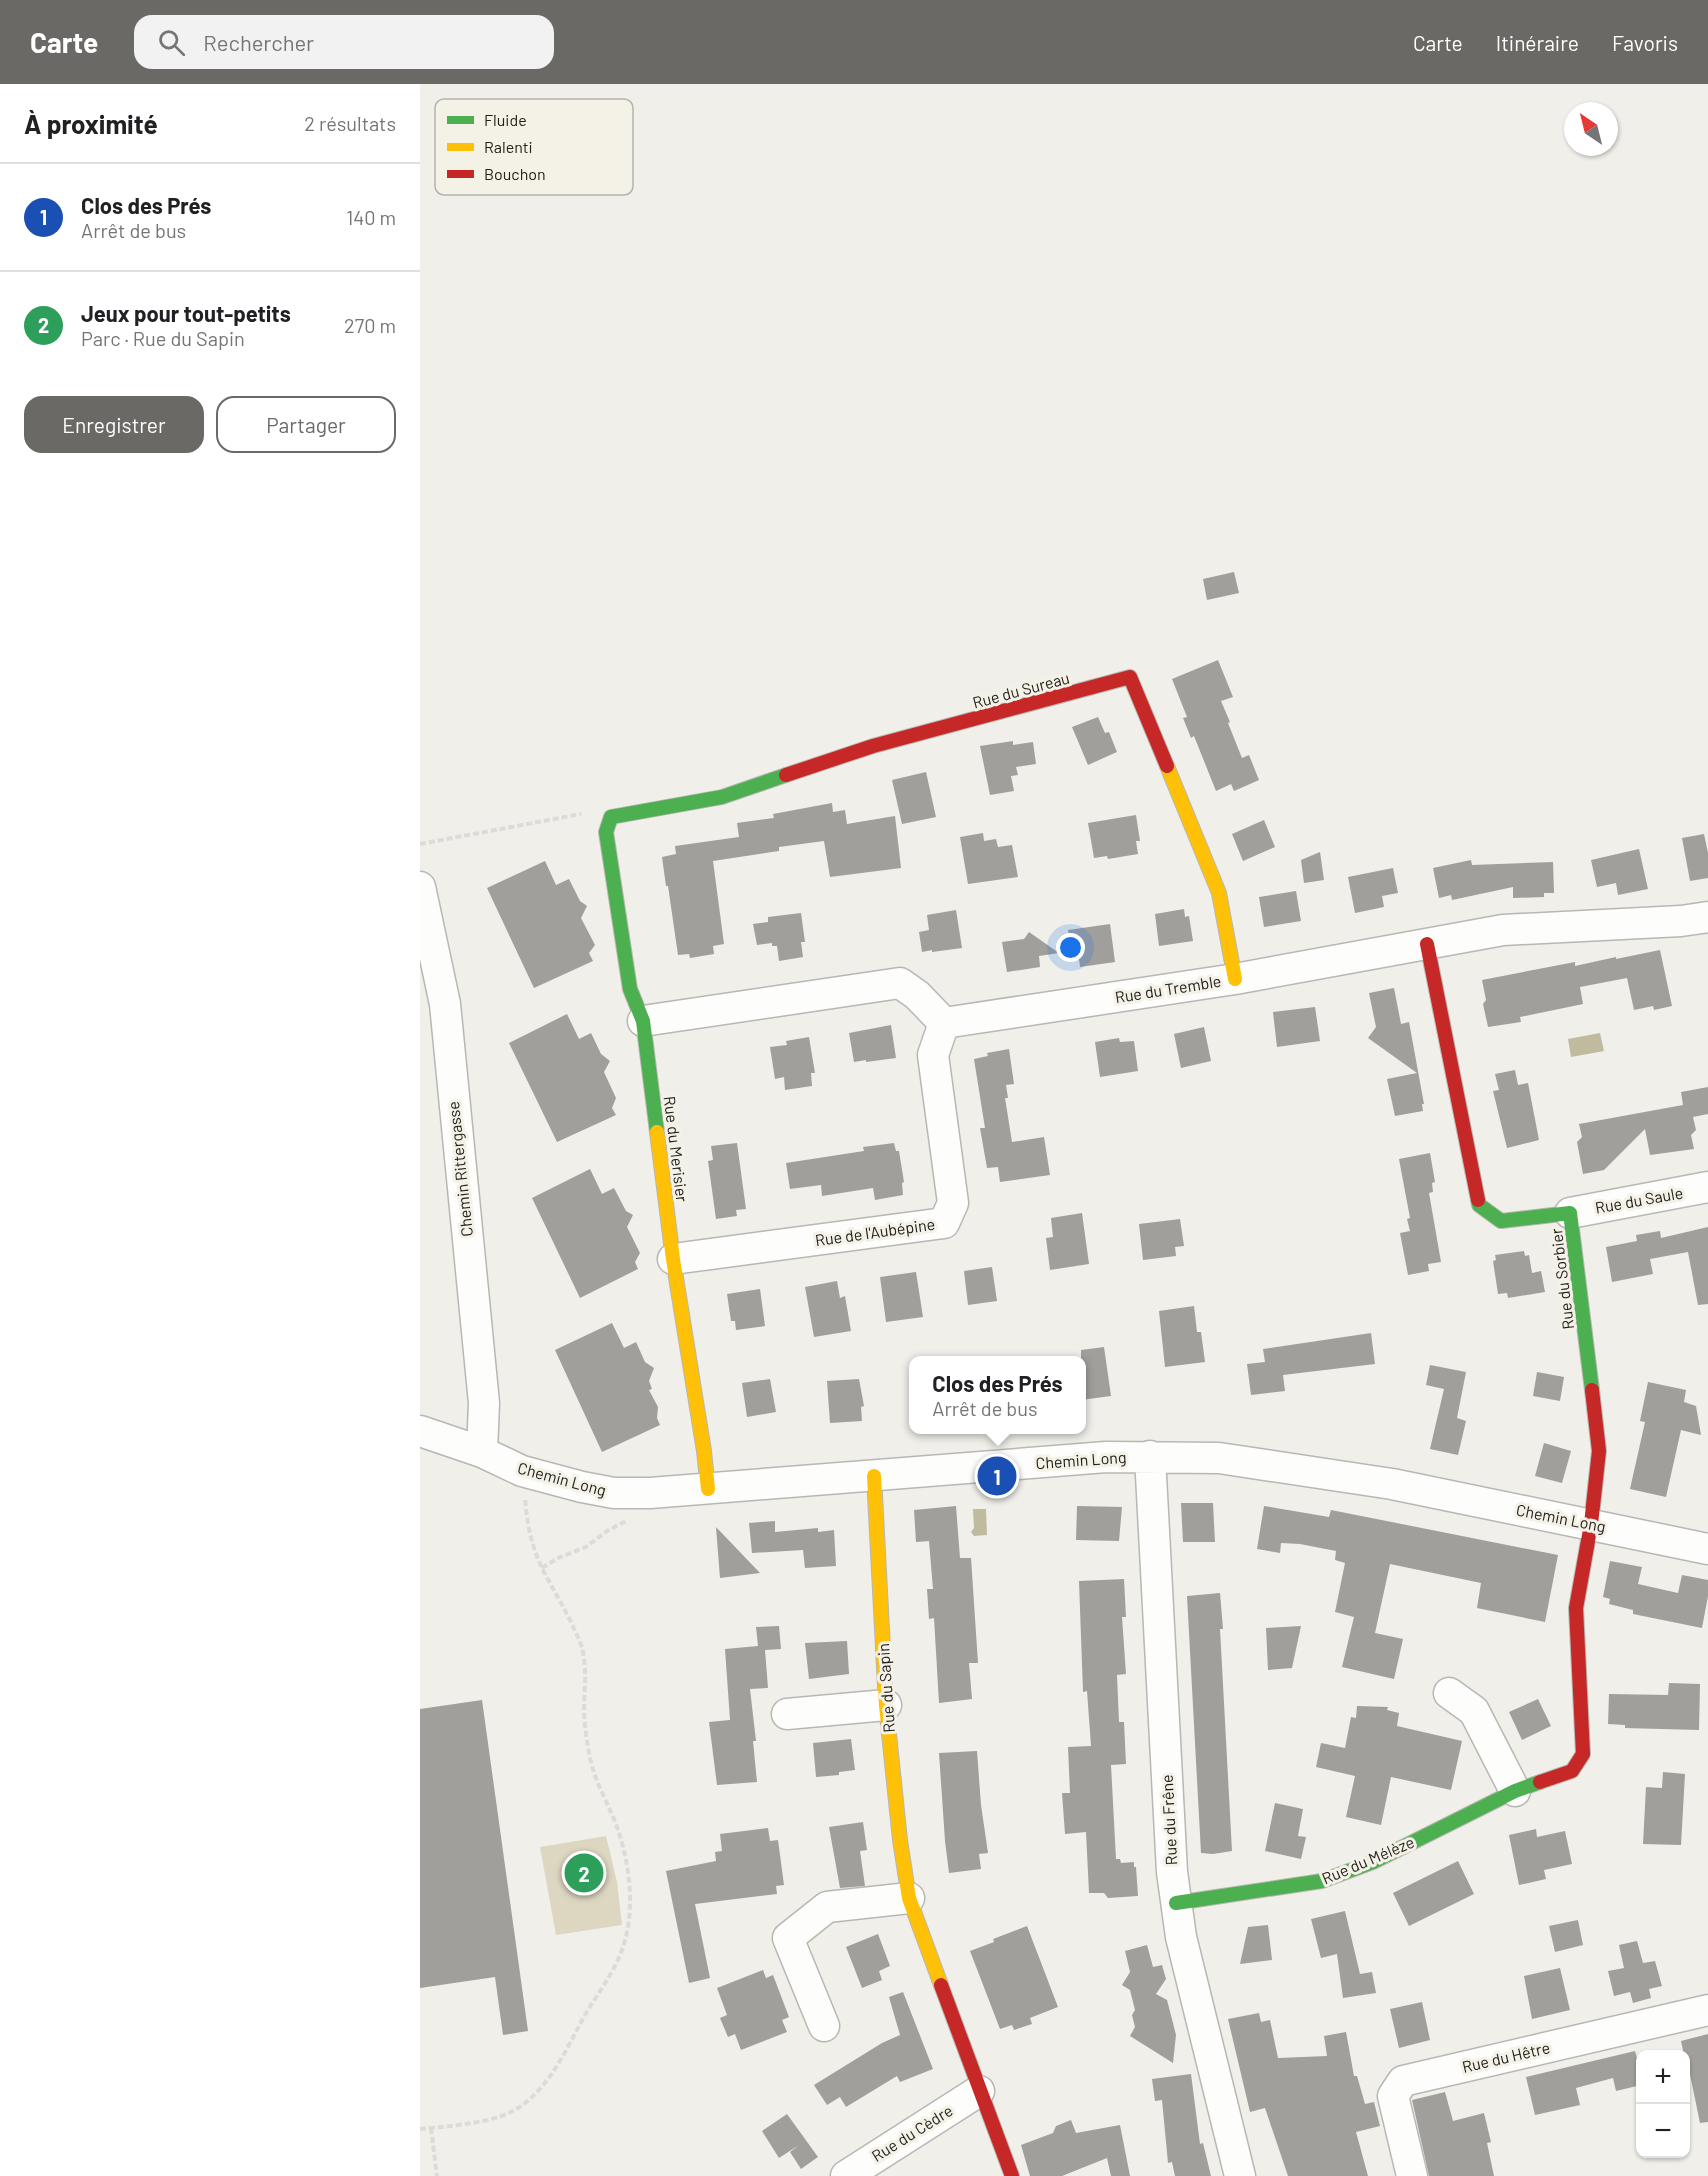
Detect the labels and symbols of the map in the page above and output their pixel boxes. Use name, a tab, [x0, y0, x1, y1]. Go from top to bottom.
legend	[435, 99, 633, 195]
north arrow	[1564, 102, 1618, 156]
text: Fluide	[484, 110, 527, 129]
text: Ralenti	[484, 137, 533, 156]
text: Bouchon	[484, 164, 546, 183]
street label: Rue du Sureau	[970, 667, 1071, 712]
your location	[1056, 933, 1085, 962]
street label: Rue du Tremble	[1113, 971, 1222, 1006]
street label: Rue du Merisier	[661, 1095, 692, 1203]
street label: Chemin Rittergasse	[443, 1101, 476, 1238]
street label: Rue du Saule	[1593, 1182, 1684, 1217]
street label: Rue de l'Aubépine	[814, 1214, 936, 1249]
street label: Rue du Sorbier	[1546, 1227, 1577, 1331]
street label: Chemin Long	[1035, 1447, 1127, 1472]
pin: 1	[978, 1454, 1016, 1498]
street label: Chemin Long	[516, 1458, 608, 1499]
street label: Chemin Long	[1515, 1500, 1608, 1536]
street label: Rue du Sapin	[873, 1643, 898, 1733]
street label: Rue du Frêne	[1157, 1774, 1180, 1866]
street label: Rue du Mélèze	[1319, 1832, 1417, 1888]
pin: 2	[564, 1850, 604, 1896]
street label: Rue du Hêtre	[1460, 2037, 1552, 2076]
street label: Rue du Cèdre	[868, 2100, 956, 2165]

